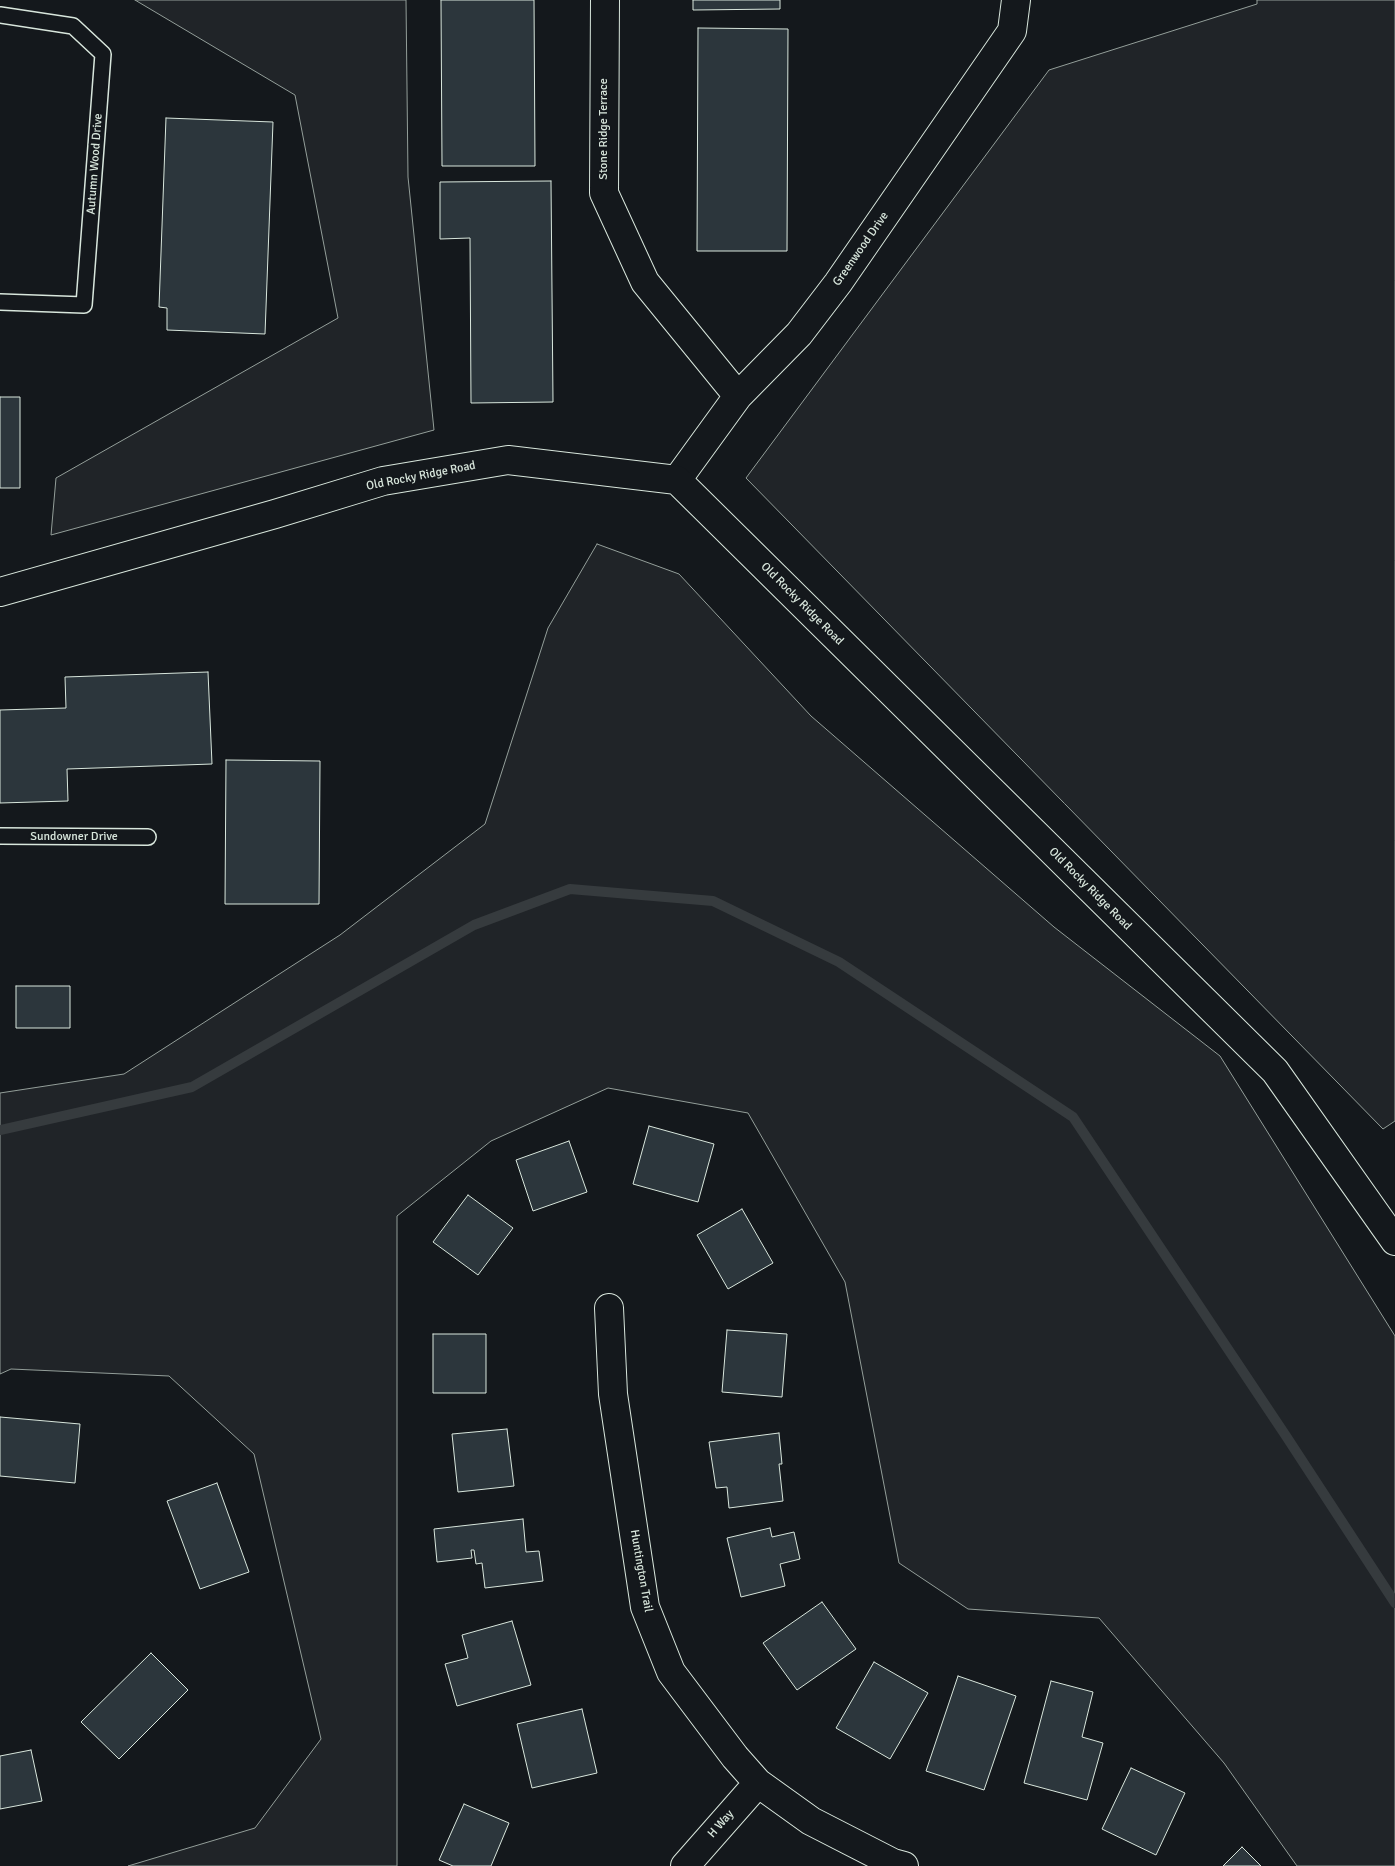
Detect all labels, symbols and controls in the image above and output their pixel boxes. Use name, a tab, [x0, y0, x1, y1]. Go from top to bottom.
street label: Stone Ridge Terrace	[597, 78, 611, 180]
street label: Autumn Wood Drive	[84, 113, 106, 215]
street label: Greenwood Drive	[830, 209, 892, 289]
street label: Old Rocky Ridge Road	[365, 458, 477, 494]
street label: Old Rocky Ridge Road	[758, 560, 846, 648]
street label: Sundowner Drive	[30, 830, 118, 844]
street label: Old Rocky Ridge Road	[1046, 845, 1134, 933]
street label: Huntington Trail	[627, 1529, 655, 1613]
street label: H Way	[705, 1807, 737, 1841]

